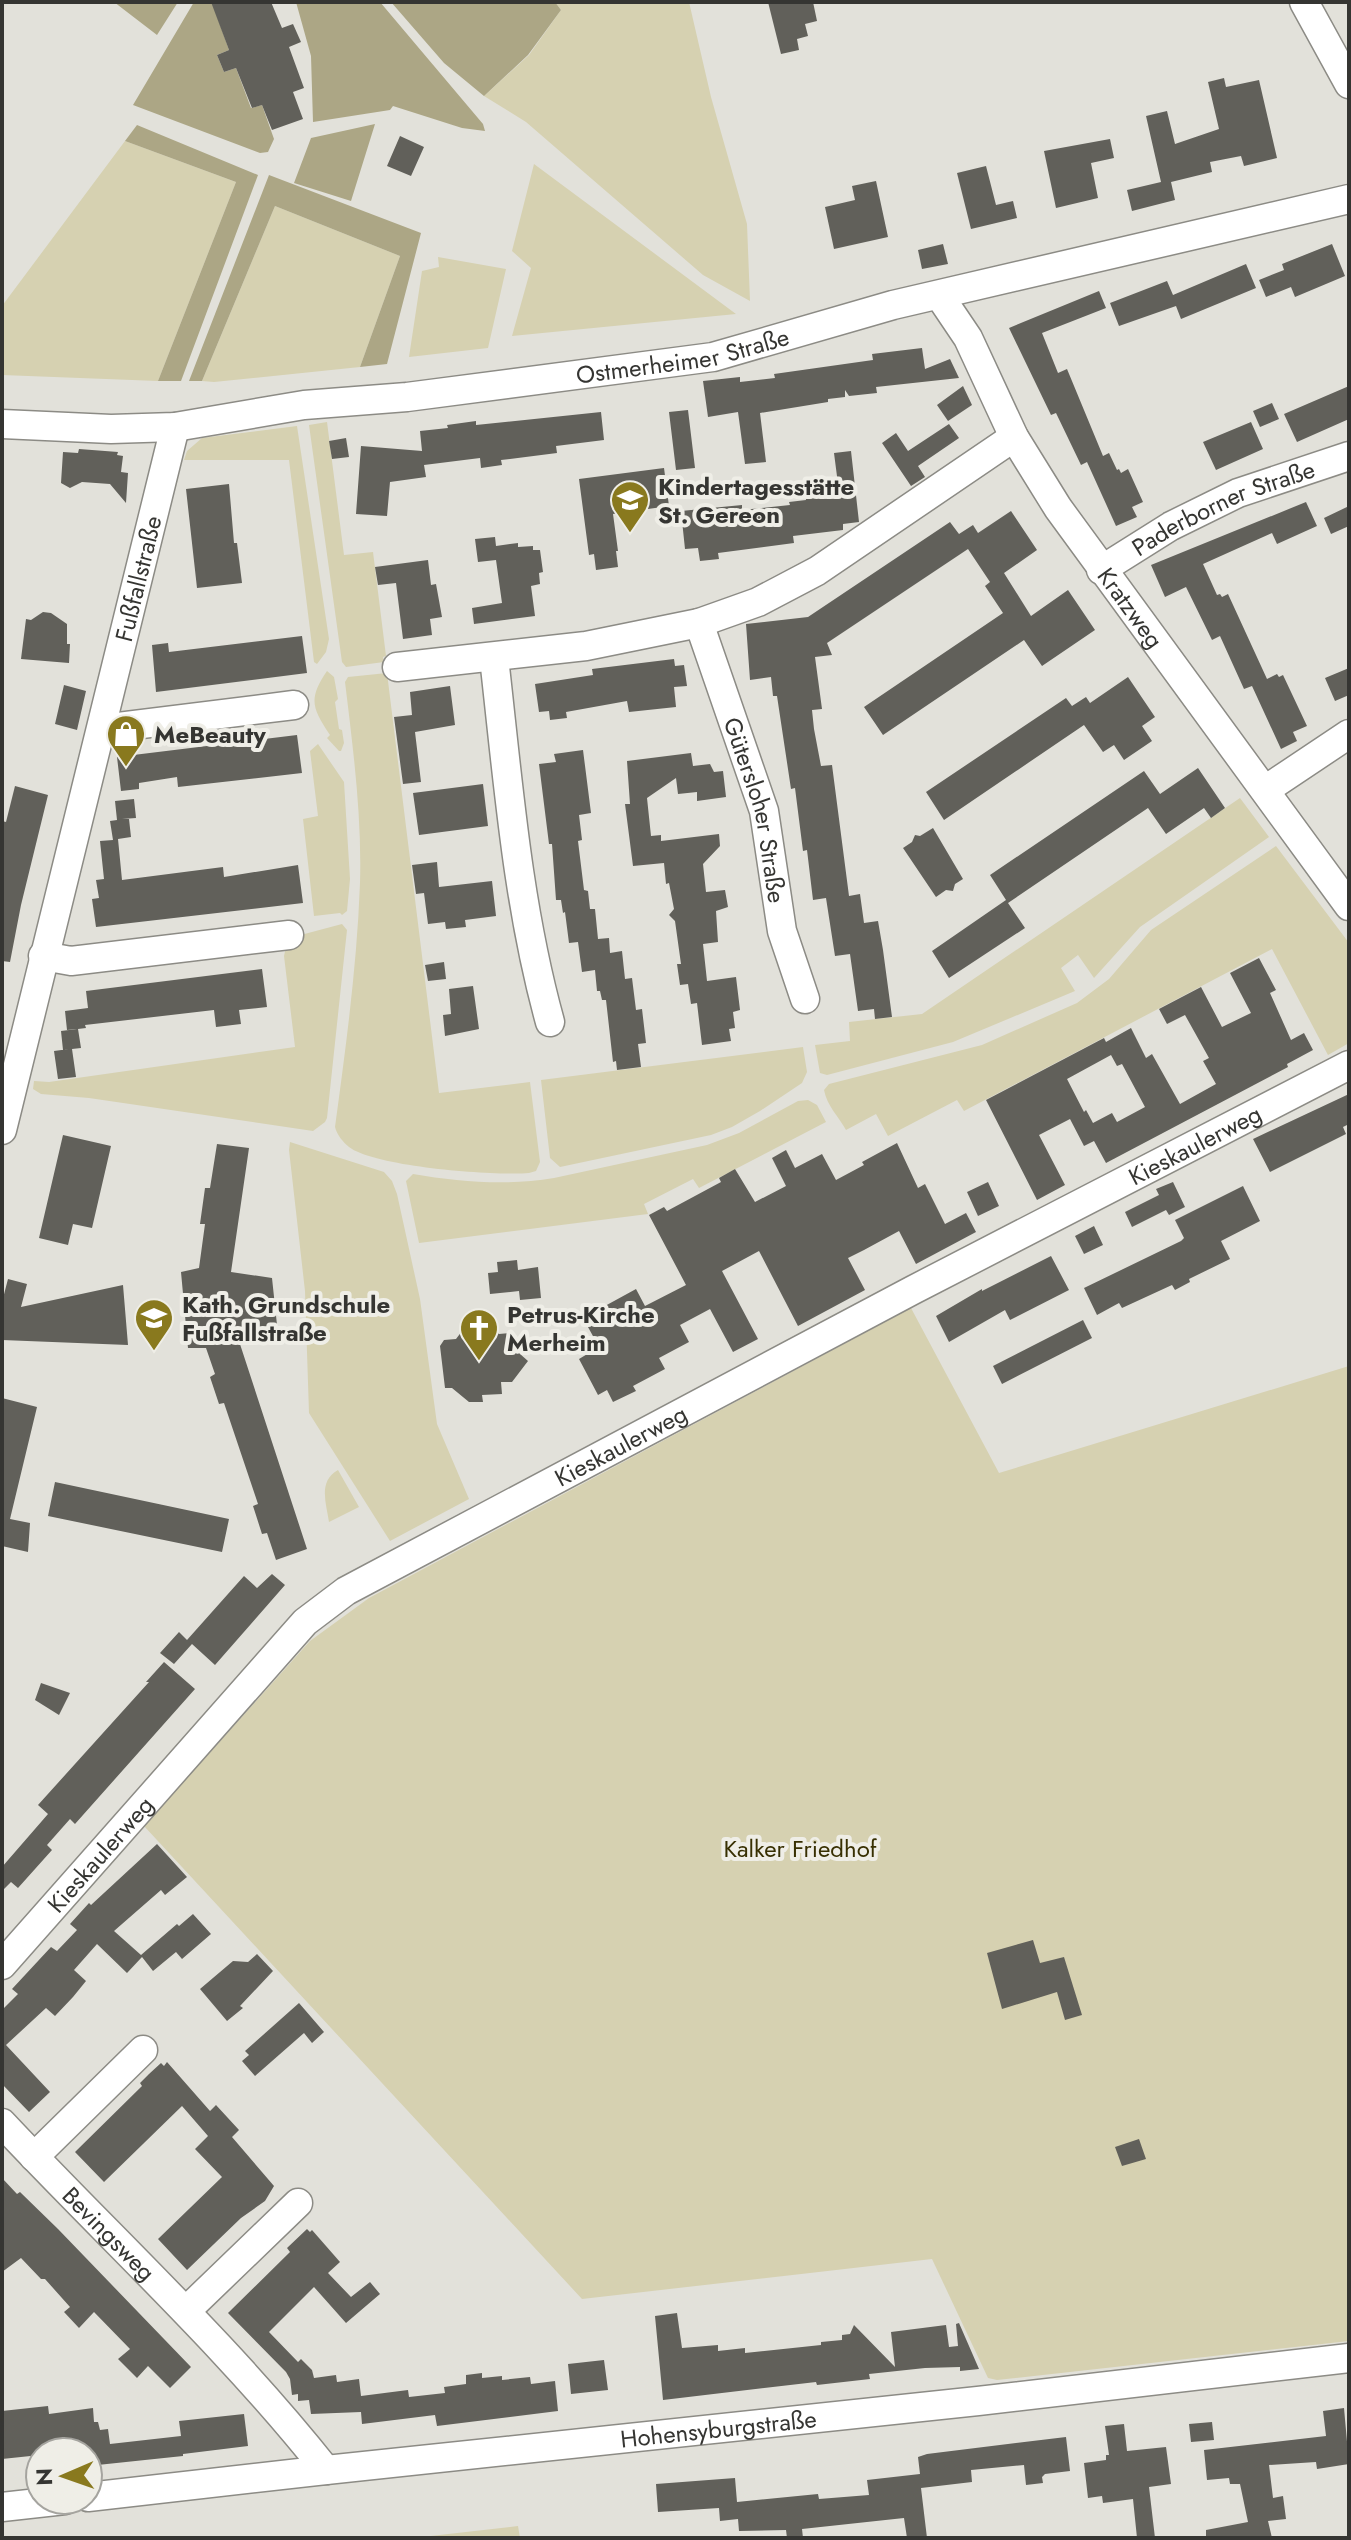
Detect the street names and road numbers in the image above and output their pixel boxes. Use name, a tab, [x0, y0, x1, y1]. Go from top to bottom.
street label: Ostmerheimer Straße	[574, 318, 793, 392]
street label: Paderborner Straße	[1125, 451, 1319, 564]
street label: Fußfallstraße	[105, 512, 170, 645]
street label: Kratzweg	[1089, 560, 1172, 655]
street label: Gütersloher Straße	[715, 712, 795, 905]
street label: Kieskaulerweg	[1122, 1096, 1267, 1194]
street label: Kieskaulerweg	[548, 1396, 693, 1495]
street label: Kieskaulerweg	[39, 1788, 161, 1920]
street label: Bevingsweg	[55, 2178, 164, 2289]
street label: Hohensyburgstraße	[618, 2401, 818, 2456]

